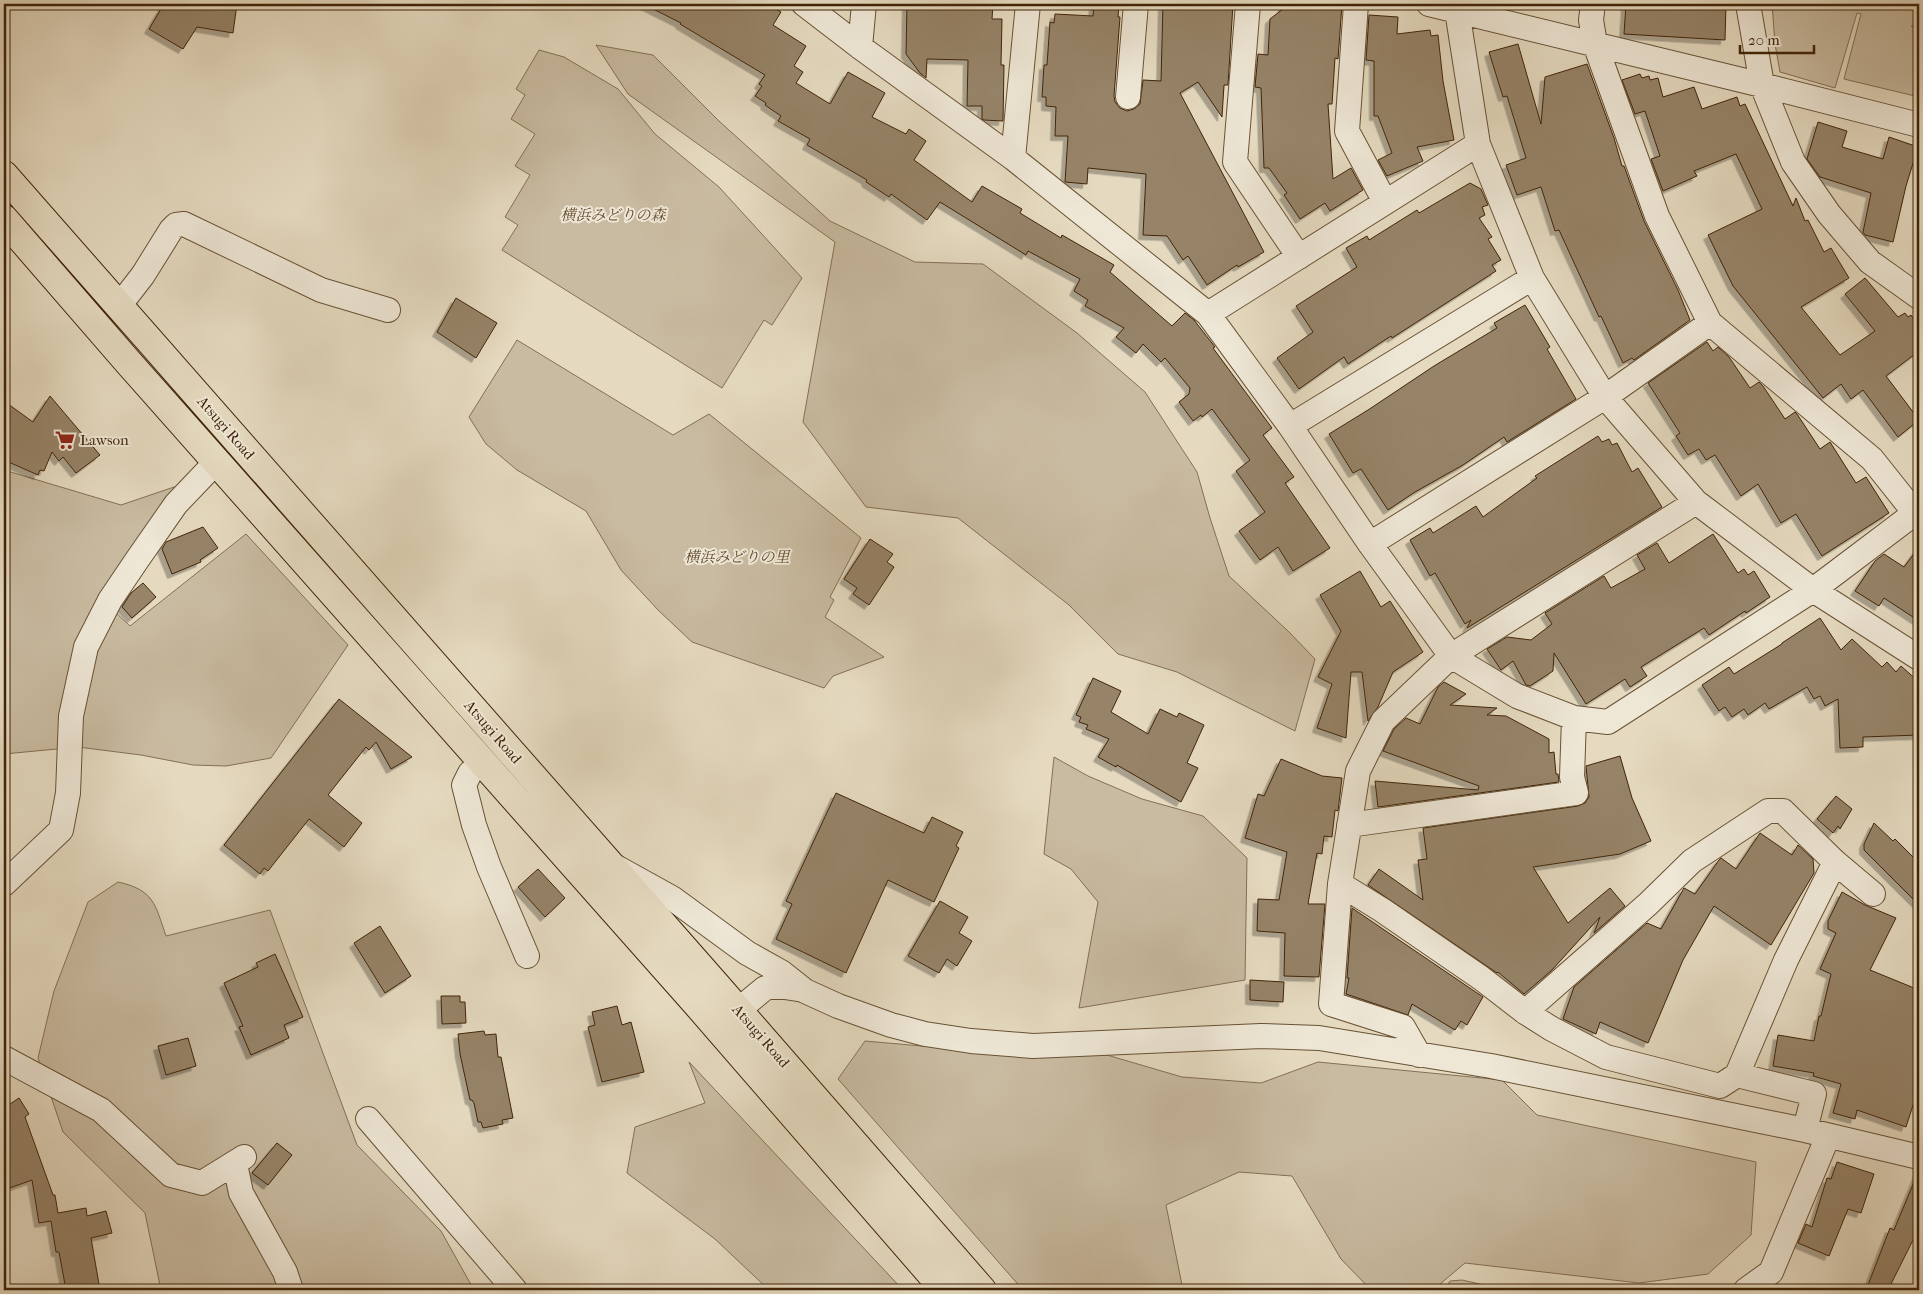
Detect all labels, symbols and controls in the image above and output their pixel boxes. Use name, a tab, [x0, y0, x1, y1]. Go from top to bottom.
scale bar	[1740, 22, 1814, 54]
text: 20 m	[1748, 31, 1780, 49]
park label: 横浜みどりの森	[560, 206, 667, 224]
street label: Atsugi Road	[193, 392, 259, 464]
supermarket icon: Lawson	[54, 429, 76, 451]
place label: Lawson	[80, 431, 129, 449]
park label: 横浜みどりの里	[684, 548, 790, 566]
street label: Atsugi Road	[460, 696, 526, 768]
street label: Atsugi Road	[728, 1000, 794, 1072]

